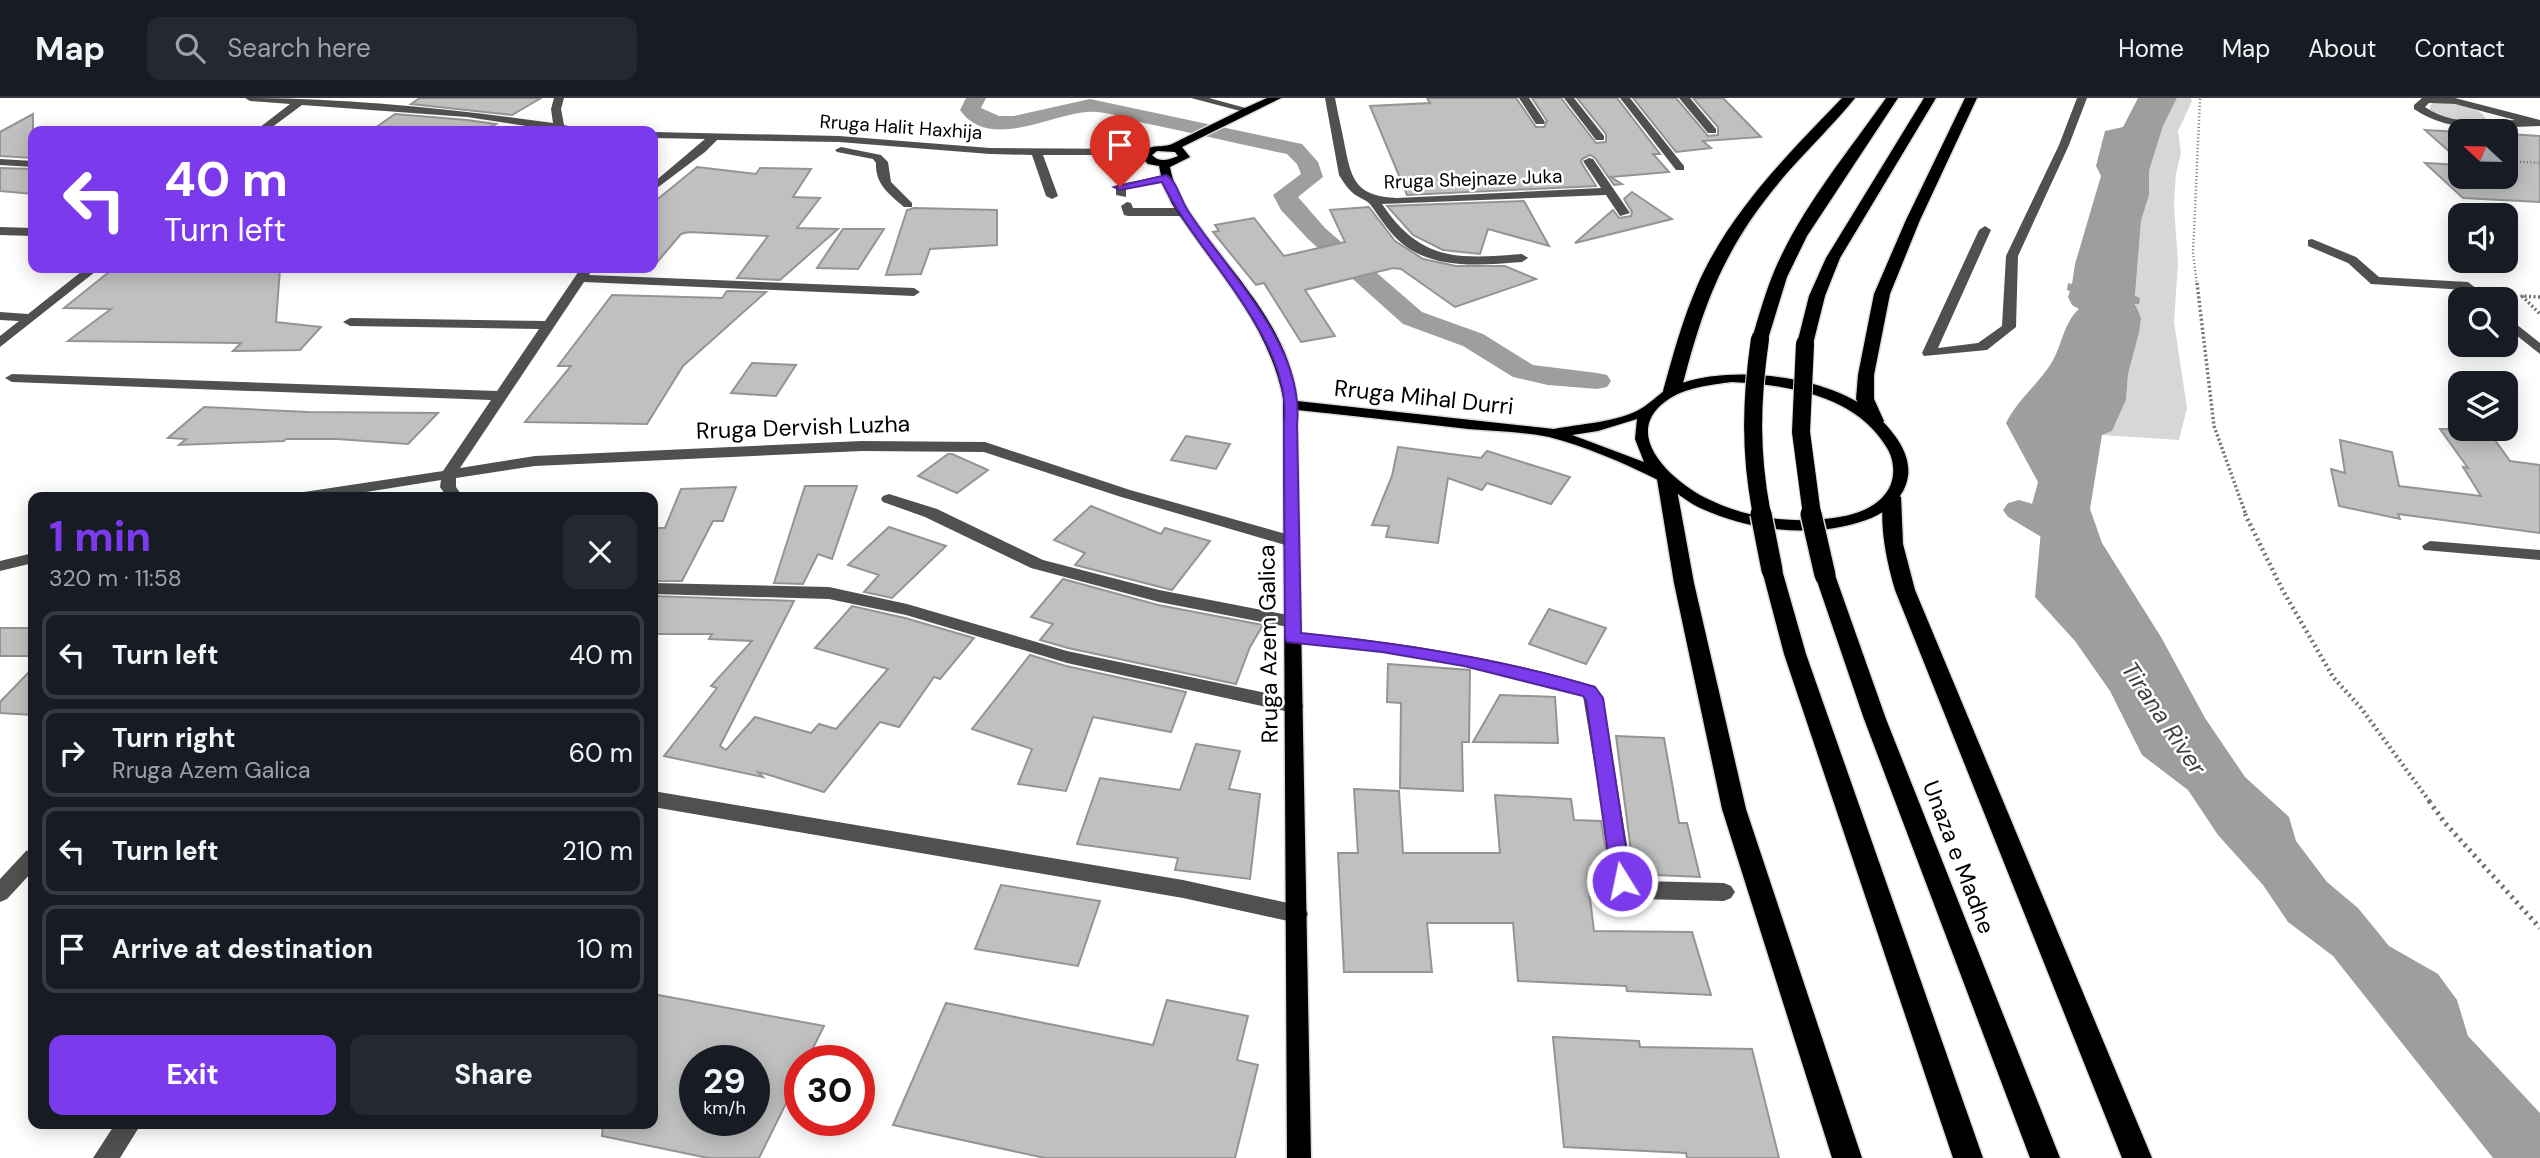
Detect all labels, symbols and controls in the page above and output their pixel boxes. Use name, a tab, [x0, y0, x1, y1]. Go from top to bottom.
search box	[147, 17, 637, 80]
text: Map	[35, 27, 105, 70]
icon: search	[171, 29, 209, 67]
text: Search here	[227, 31, 371, 65]
text: Home	[2118, 33, 2184, 64]
text: Map	[2222, 33, 2270, 64]
text: About	[2308, 33, 2377, 64]
text: Contact	[2415, 33, 2505, 64]
street label: Rruga Halit Haxhija	[819, 109, 983, 145]
pin	[1090, 115, 1150, 187]
north arrow	[2448, 119, 2518, 189]
map controls	[2448, 119, 2518, 441]
icon: arrive	[1101, 126, 1139, 164]
text: 40 m	[164, 147, 288, 211]
icon: left	[49, 154, 140, 245]
street label: Rruga Shejnaze Juka	[1383, 163, 1563, 195]
button: sound	[2448, 203, 2518, 273]
text: Turn left	[164, 209, 286, 251]
button: search	[2448, 287, 2518, 357]
button: layers	[2448, 371, 2518, 441]
street label: Rruga Mihal Durri	[1333, 373, 1515, 421]
street label: Rruga Dervish Luzha	[695, 408, 911, 446]
text: 1 min	[49, 509, 151, 564]
button: close	[563, 515, 637, 589]
street label: Rruga Azem Galica	[1251, 544, 1285, 744]
text: 320 m · 11:58	[49, 563, 182, 593]
icon: left	[53, 636, 91, 674]
text: Turn left	[112, 638, 219, 672]
text: 40 m	[569, 638, 633, 672]
water label: Tirana River	[2115, 655, 2214, 782]
text: Turn right	[112, 721, 236, 755]
icon: right	[53, 734, 91, 772]
text: 60 m	[569, 736, 633, 770]
text: Rruga Azem Galica	[112, 755, 311, 785]
street label: Unaza e Madhe	[1916, 776, 2002, 938]
icon: left	[53, 832, 91, 870]
text: Turn left	[112, 834, 219, 868]
text: 210 m	[562, 834, 633, 868]
position arrow	[1585, 844, 1659, 918]
icon: arrive	[53, 930, 91, 968]
text: Arrive at destination	[112, 932, 373, 966]
text: 10 m	[577, 932, 633, 966]
button: Exit	[49, 1035, 336, 1115]
button: Share	[350, 1035, 637, 1115]
speed limit sign: 30	[784, 1045, 875, 1136]
text: 29	[703, 1058, 746, 1104]
text: km/h	[703, 1096, 746, 1120]

